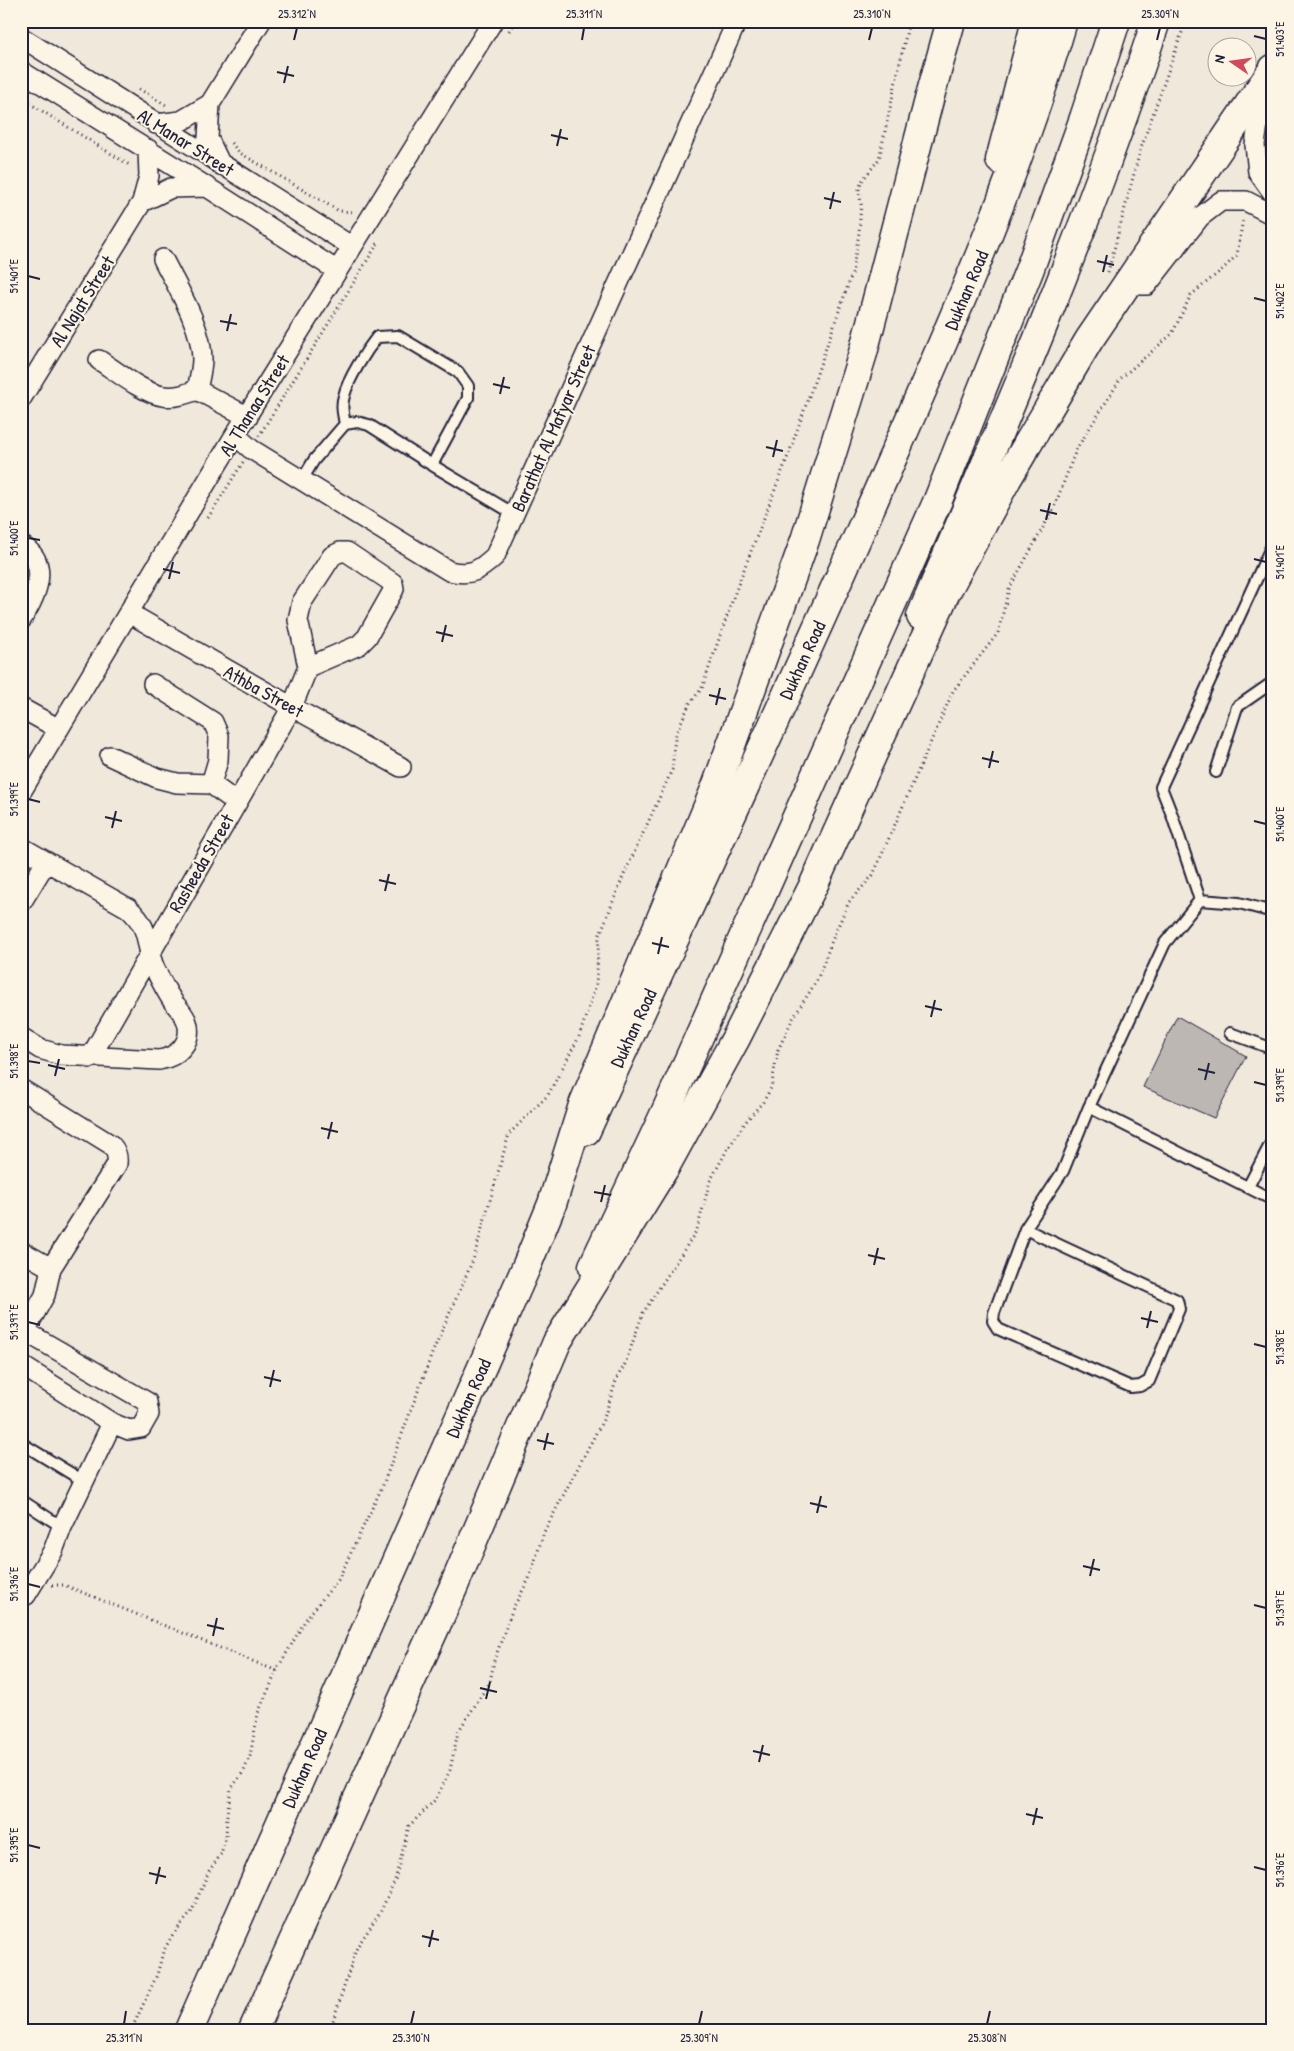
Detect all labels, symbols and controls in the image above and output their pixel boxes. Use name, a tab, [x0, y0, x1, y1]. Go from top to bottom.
text: 25.312°N	[278, 5, 316, 22]
text: 25.311°N	[566, 5, 602, 22]
text: 25.310°N	[853, 5, 891, 22]
text: 25.309°N	[1141, 5, 1179, 22]
text: 51.403°E	[1271, 21, 1288, 57]
north arrow	[1206, 38, 1256, 88]
text: N	[1209, 53, 1229, 65]
street label: Al Manar Street	[133, 102, 240, 182]
street label: Dukhan Road	[938, 246, 995, 334]
street label: Al Najat Street	[44, 250, 121, 352]
text: 51.401°E	[5, 258, 22, 293]
text: 51.402°E	[1271, 283, 1288, 319]
street label: Barathat Al Mafyar Street	[504, 340, 602, 516]
street label: Al Thanaa Street	[212, 349, 296, 461]
text: 51.400°E	[5, 520, 22, 556]
text: 51.401°E	[1271, 544, 1288, 579]
street label: Dukhan Road	[772, 616, 832, 704]
street label: Athba Street	[219, 658, 309, 724]
text: 51.399°E	[5, 781, 22, 816]
text: 51.400°E	[1271, 806, 1288, 842]
street label: Rasheeda Street	[162, 808, 240, 917]
street label: Dukhan Road	[603, 984, 663, 1072]
text: 51.398°E	[5, 1043, 22, 1079]
text: 51.399°E	[1271, 1067, 1288, 1102]
text: 51.397°E	[5, 1303, 22, 1340]
text: 51.398°E	[1271, 1329, 1288, 1365]
street label: Dukhan Road	[439, 1354, 497, 1442]
text: 51.396°E	[5, 1566, 22, 1601]
text: 51.397°E	[1271, 1589, 1288, 1626]
street label: Dukhan Road	[275, 1724, 333, 1812]
text: 51.395°E	[5, 1827, 22, 1862]
text: 51.396°E	[1271, 1852, 1288, 1887]
text: 25.311°N	[106, 2029, 142, 2046]
text: 25.310°N	[392, 2029, 430, 2046]
text: 25.309°N	[680, 2029, 718, 2046]
text: 25.308°N	[968, 2029, 1006, 2046]

